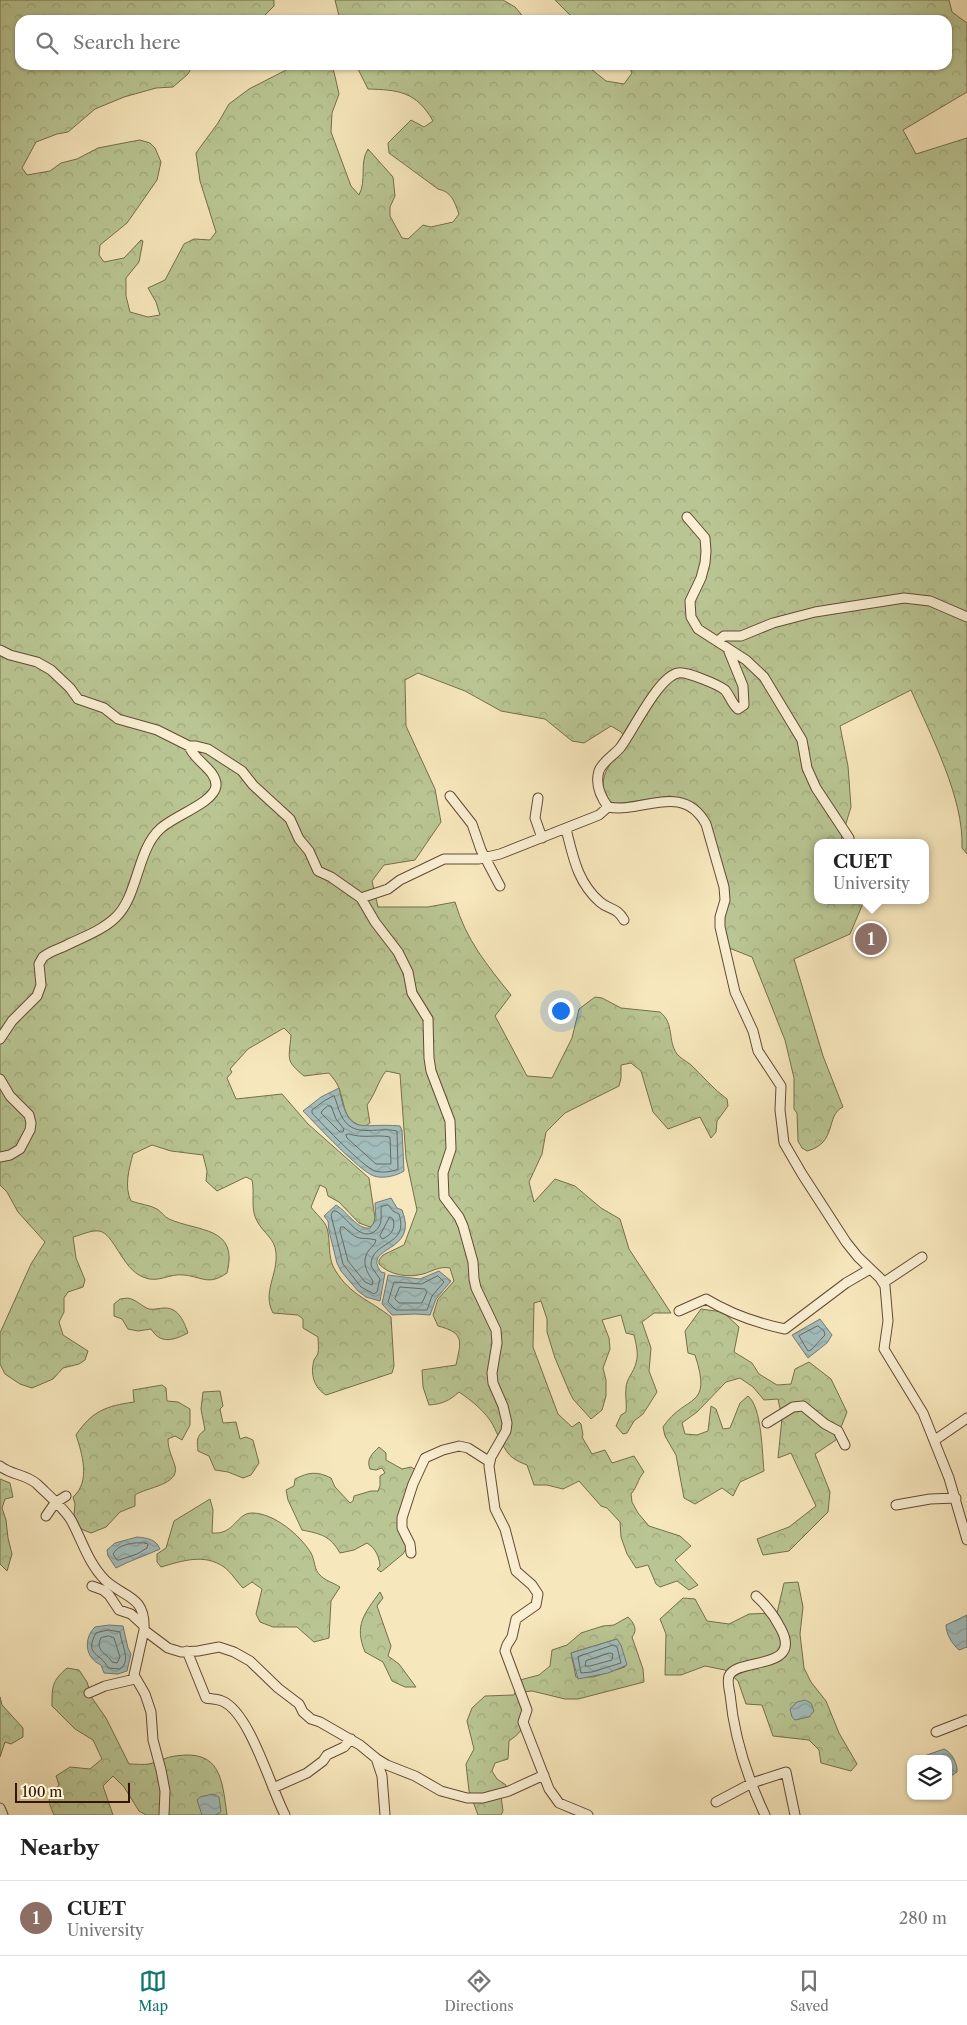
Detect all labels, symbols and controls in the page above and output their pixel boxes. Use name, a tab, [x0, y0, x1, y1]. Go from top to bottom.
search box	[15, 15, 952, 70]
icon: search	[33, 29, 61, 57]
text: Search here	[73, 31, 181, 54]
popup	[814, 839, 929, 904]
text: CUET	[833, 850, 892, 873]
text: University	[833, 873, 910, 893]
pin: 1	[855, 920, 887, 958]
your location	[548, 998, 574, 1024]
map controls	[907, 1755, 952, 1800]
button: layers	[907, 1755, 952, 1800]
scale bar	[15, 1780, 130, 1803]
text: 100 m	[22, 1783, 62, 1801]
text: Nearby	[20, 1835, 99, 1860]
text: CUET	[67, 1897, 126, 1920]
text: 1	[32, 1908, 40, 1928]
text: 280 m	[899, 1908, 947, 1928]
text: University	[67, 1920, 144, 1940]
tab: Map	[138, 1967, 168, 2015]
tab: Directions	[444, 1967, 514, 2015]
tab: Saved	[790, 1967, 829, 2015]

